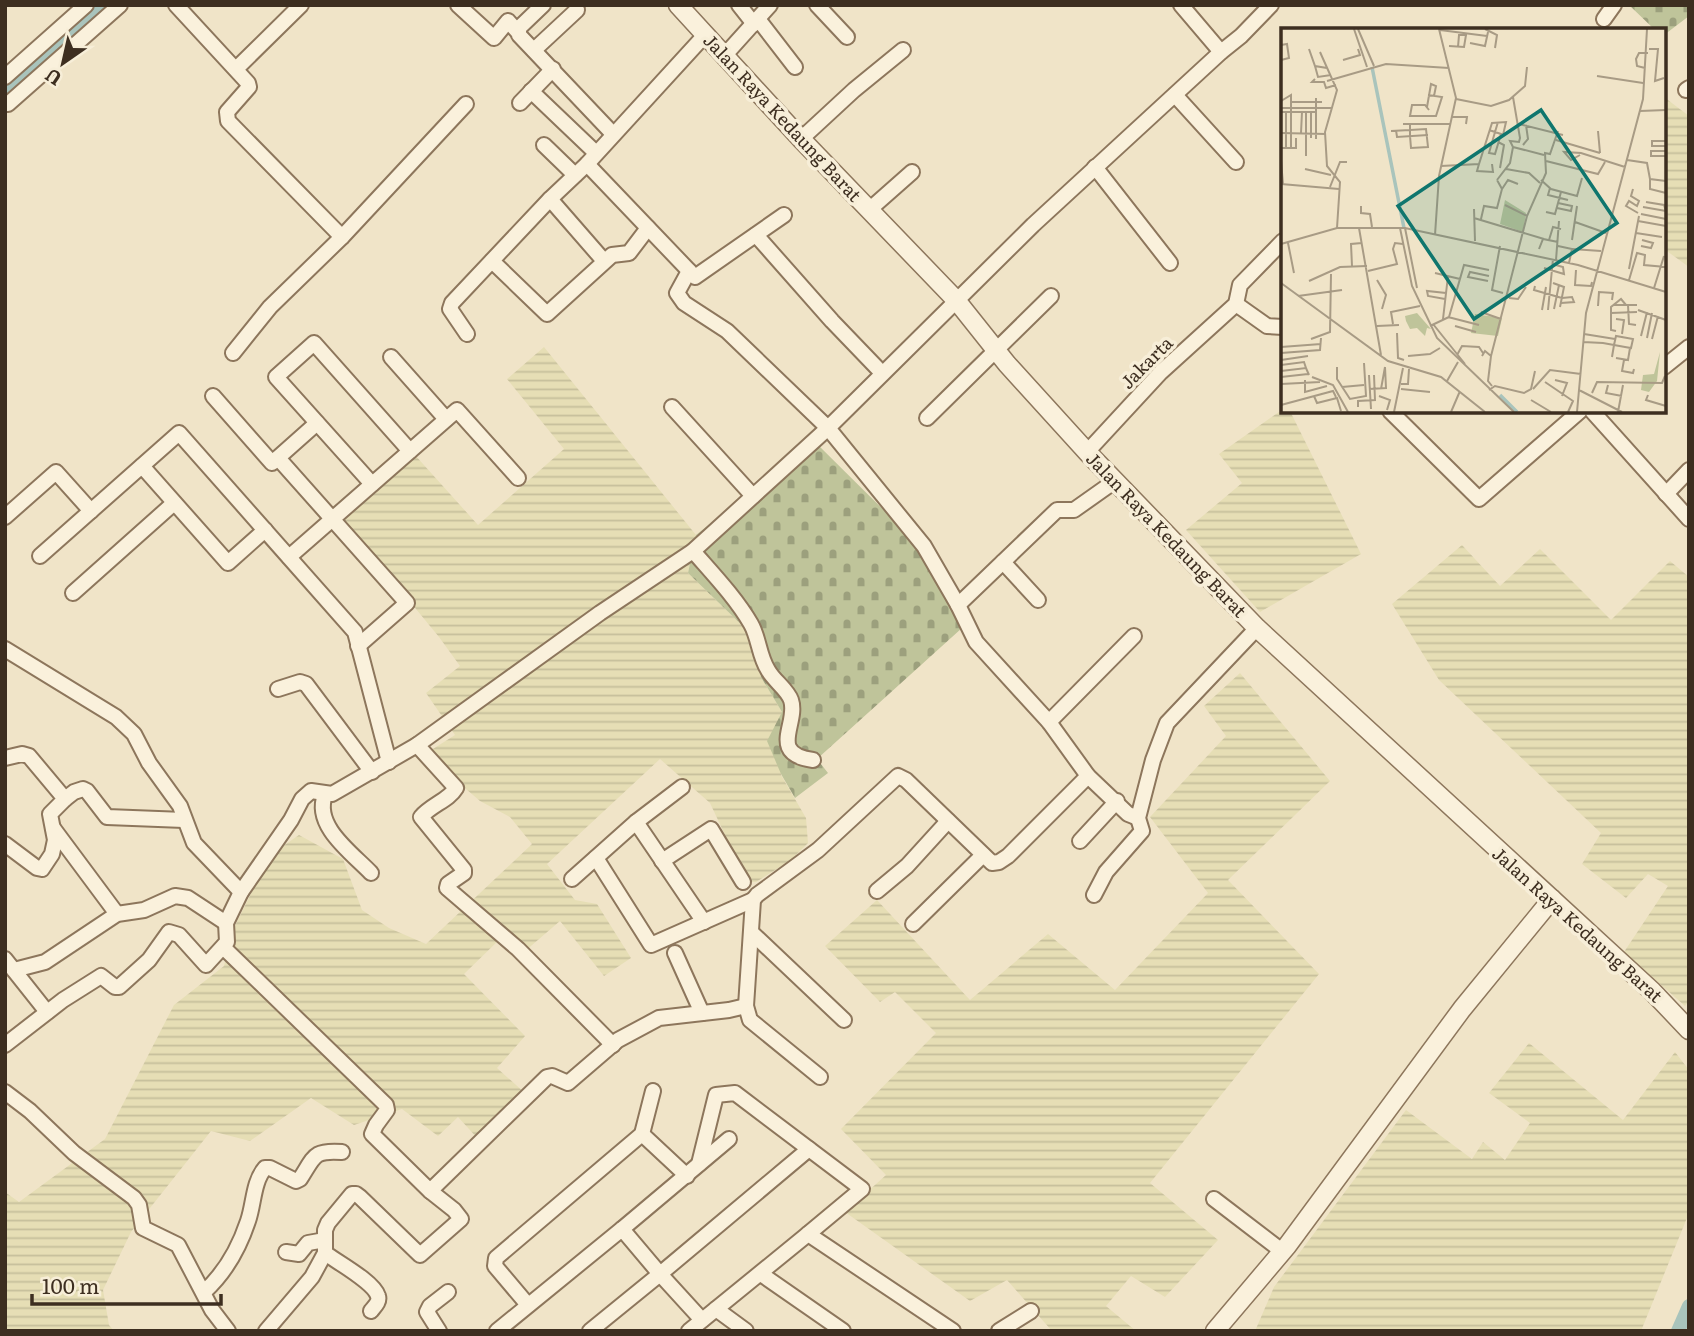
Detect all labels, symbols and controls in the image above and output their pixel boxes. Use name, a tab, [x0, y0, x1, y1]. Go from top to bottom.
street label: Jalan Raya Kedaung Barat	[698, 27, 869, 208]
north arrow	[28, 28, 98, 98]
inset map	[1281, 28, 1666, 413]
text: U	[39, 62, 67, 94]
street label: Jakarta	[1114, 329, 1179, 394]
street label: Jalan Raya Kedaung Barat	[1080, 445, 1254, 623]
street label: Jalan Raya Kedaung Barat	[1487, 840, 1670, 1008]
scale bar	[32, 1262, 220, 1306]
text: 100 m	[42, 1269, 99, 1300]

